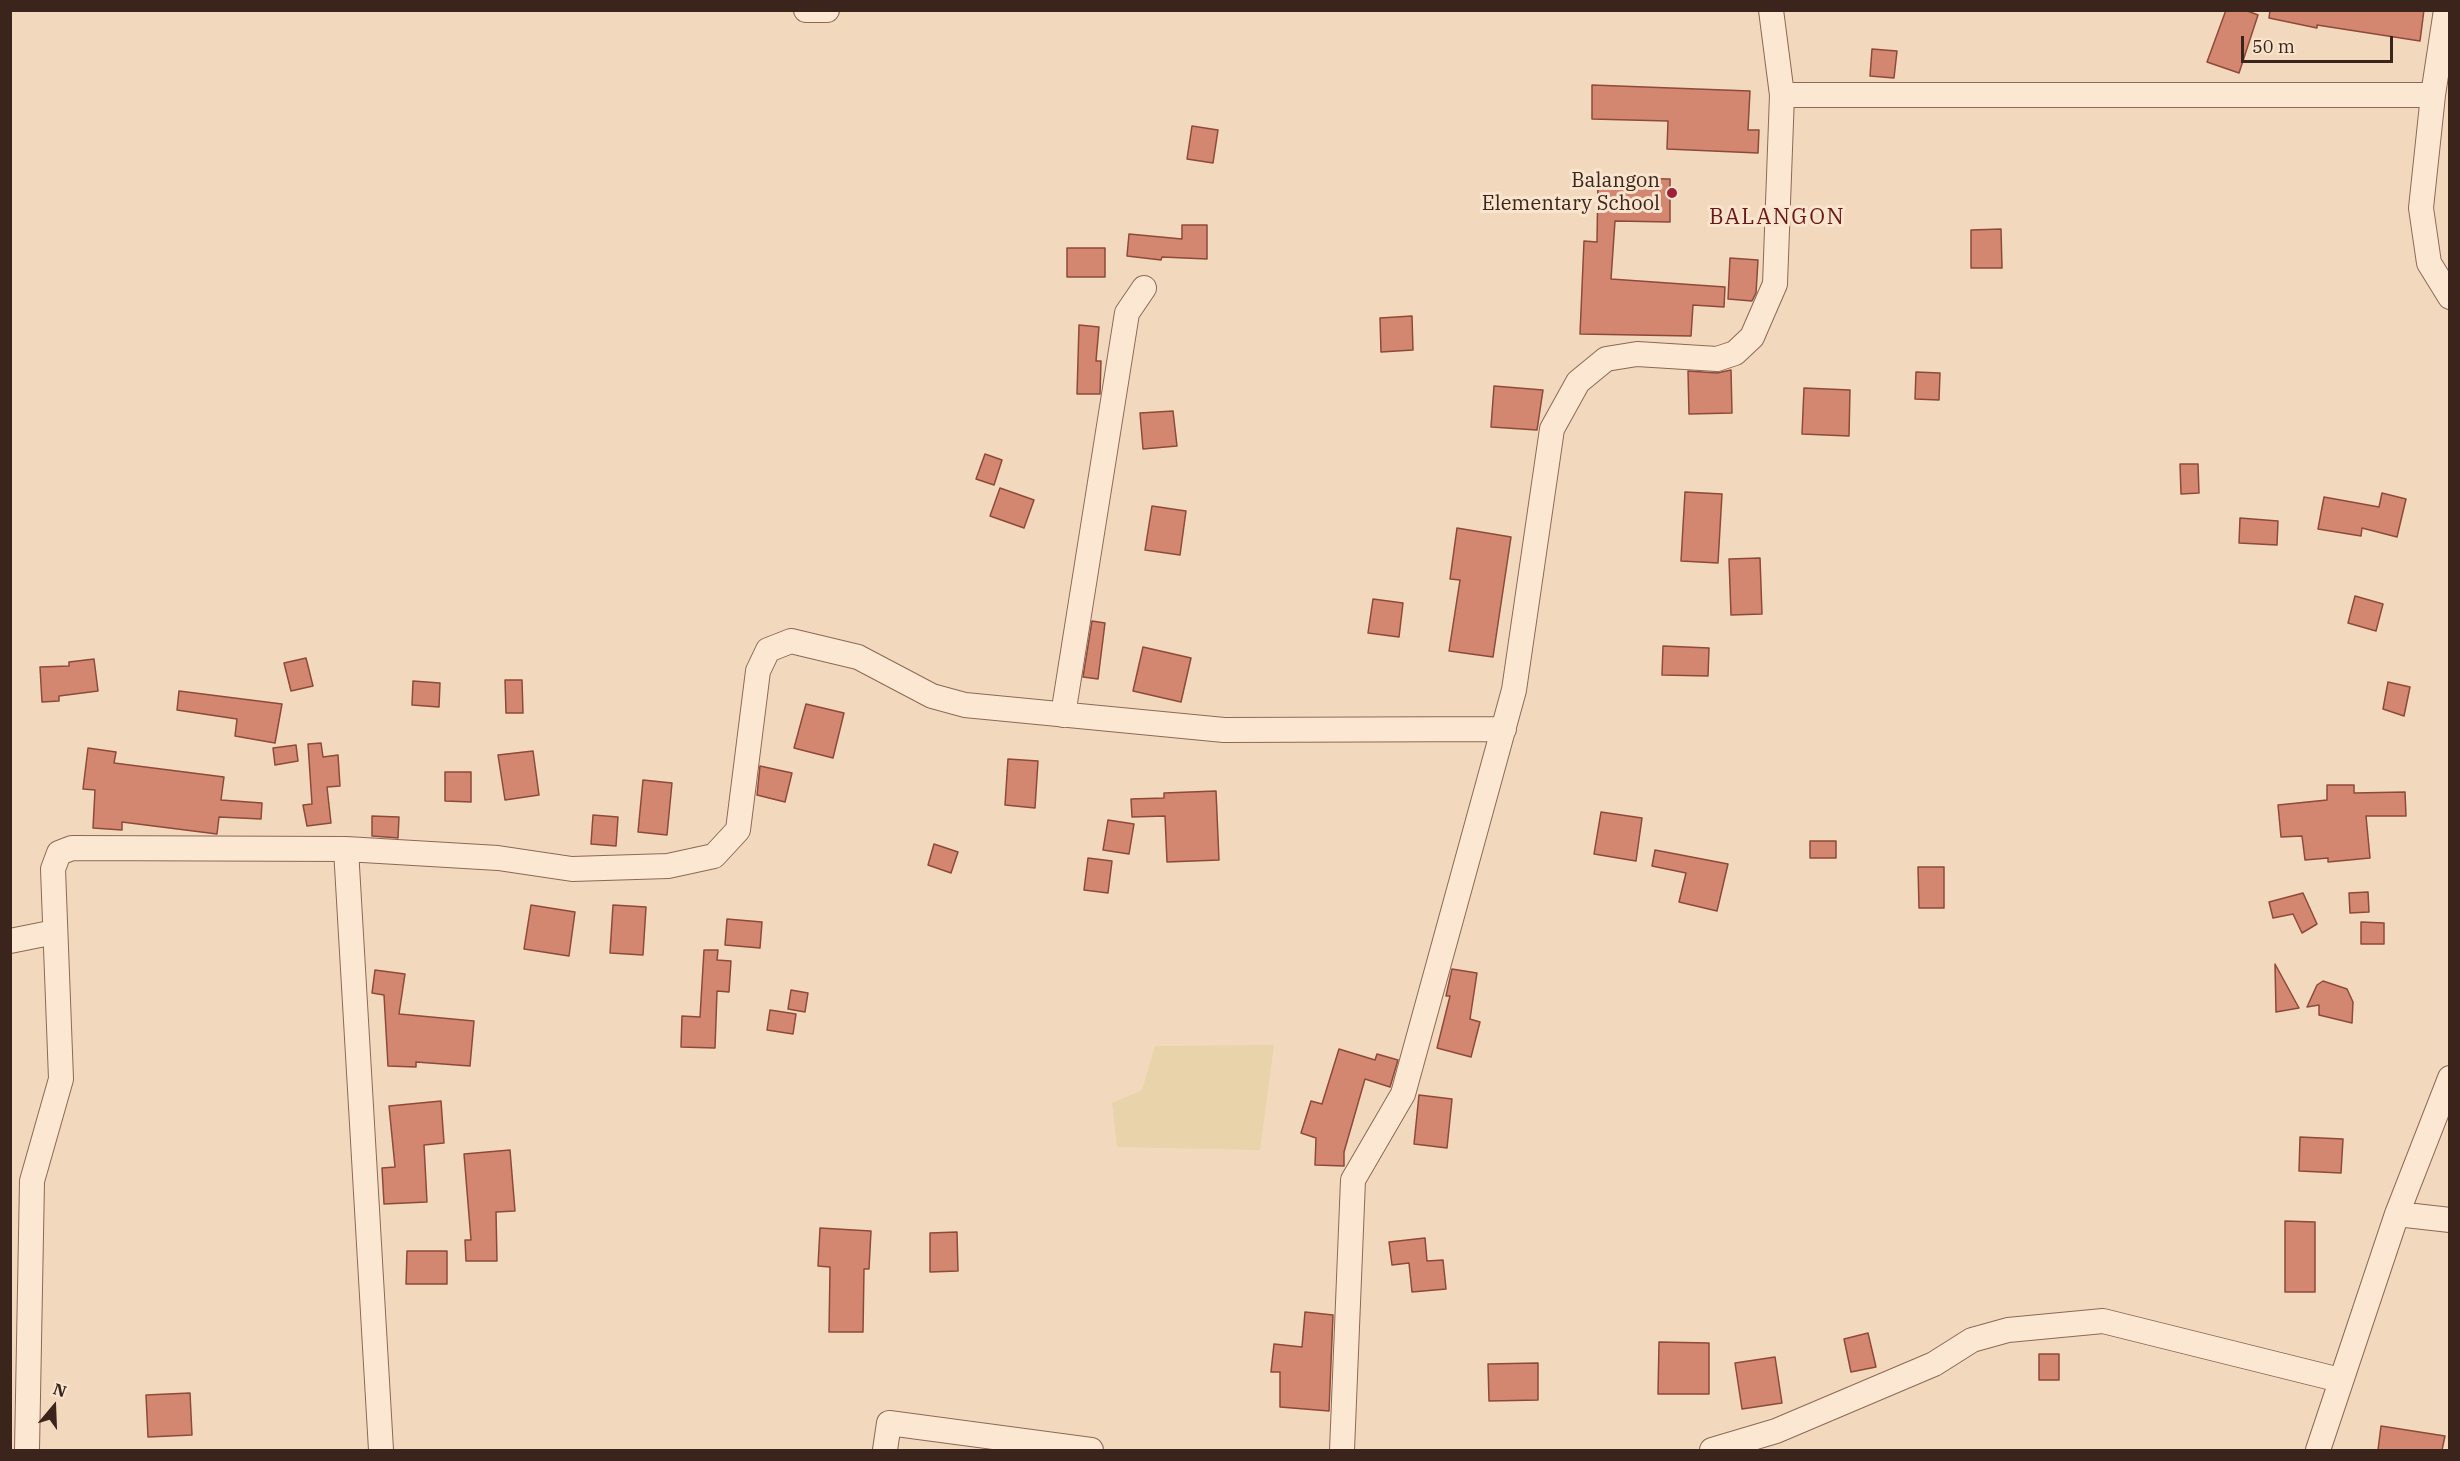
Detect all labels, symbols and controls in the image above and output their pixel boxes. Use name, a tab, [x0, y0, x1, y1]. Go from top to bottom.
scale bar	[2244, 24, 2396, 62]
text: 50 m	[2252, 35, 2295, 58]
place label: Balangon Elementary School	[1482, 169, 1660, 216]
marker: Balangon Elementary School	[1665, 186, 1679, 200]
district label: BALANGON	[1709, 205, 1845, 231]
north arrow	[24, 1377, 84, 1437]
text: N	[51, 1378, 69, 1401]

